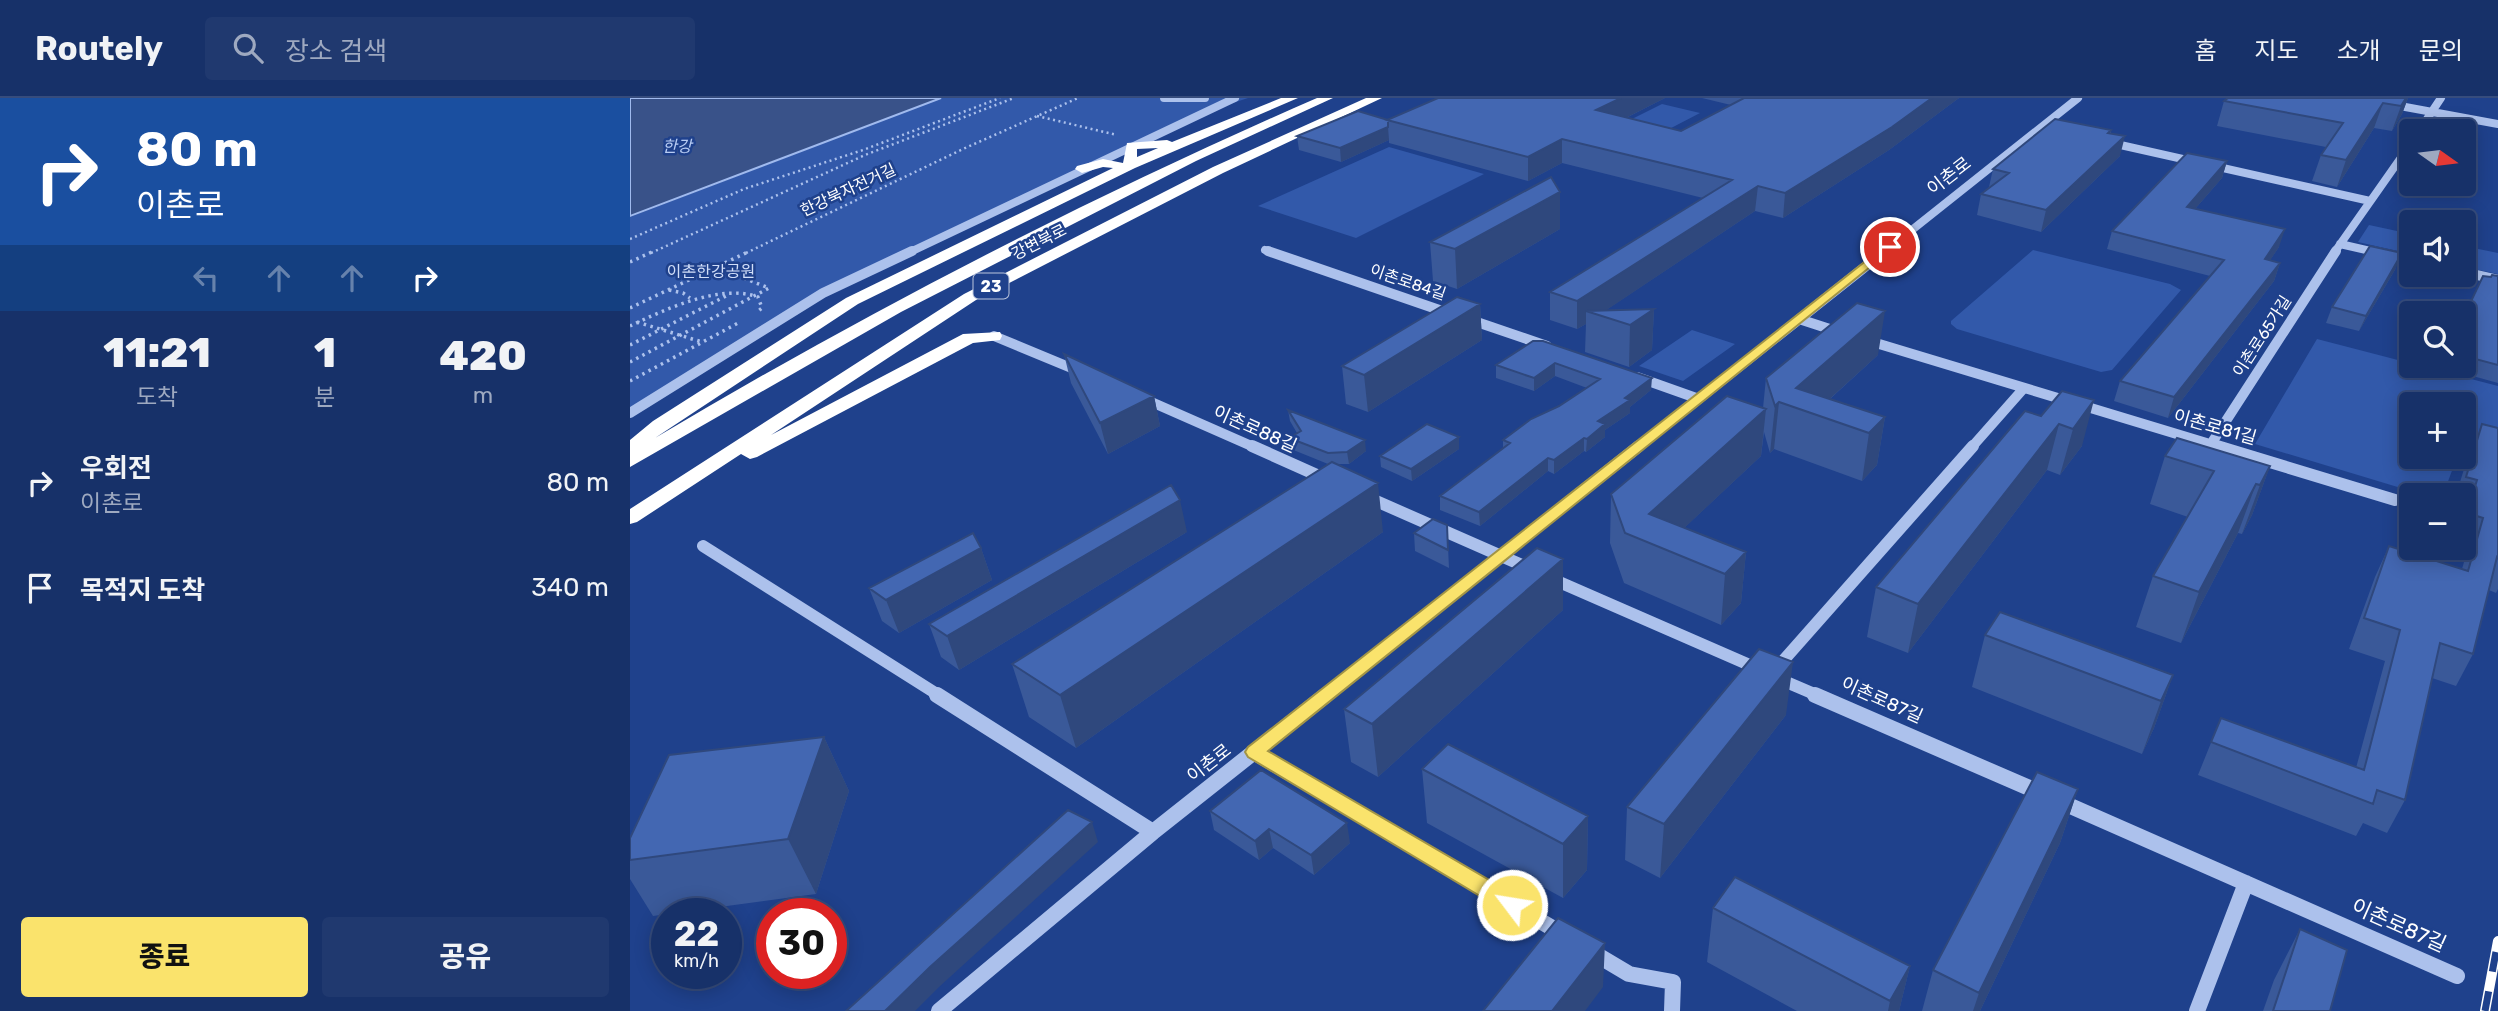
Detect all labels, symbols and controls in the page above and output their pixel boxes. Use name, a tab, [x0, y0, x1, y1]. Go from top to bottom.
search box	[205, 17, 695, 80]
text: Routely	[35, 29, 163, 68]
icon: search	[229, 29, 267, 67]
text: 장소 검색	[285, 36, 387, 67]
text: 홈	[2194, 37, 2216, 65]
text: 지도	[2254, 37, 2299, 65]
text: 소개	[2337, 37, 2381, 65]
text: 문의	[2419, 37, 2463, 65]
north arrow	[2399, 119, 2476, 196]
map controls	[2399, 119, 2476, 560]
text: 80 m	[136, 120, 258, 178]
icon: right	[21, 126, 112, 217]
water label: 한강	[662, 137, 694, 156]
street label: 이촌로	[1923, 152, 1975, 200]
street label: 한강북자전거길	[797, 160, 899, 220]
text: 이촌로	[136, 186, 224, 224]
button: sound	[2399, 210, 2476, 287]
pin	[1860, 217, 1920, 277]
street label: 강변북로	[1008, 220, 1070, 264]
icon: arrive	[1871, 228, 1909, 266]
icon: left	[187, 259, 225, 297]
icon: ahead	[260, 259, 298, 297]
icon: ahead	[333, 259, 371, 297]
icon: right	[406, 259, 444, 297]
street label: 이촌로84길	[1368, 260, 1448, 304]
park label: 이촌한강공원	[667, 262, 755, 281]
road number: 23	[974, 274, 1008, 298]
street label: 이촌로65가길	[2229, 292, 2295, 380]
button: search	[2399, 301, 2476, 378]
text: 11:21	[103, 328, 211, 378]
text: 1	[314, 328, 336, 378]
text: 420	[439, 331, 527, 381]
text: m	[473, 381, 493, 409]
text: 도착	[136, 383, 178, 411]
text: 분	[314, 383, 336, 411]
button: +	[2399, 392, 2476, 469]
street label: 이촌로88길	[1210, 401, 1300, 457]
street label: 이촌로81길	[2171, 405, 2259, 449]
text: 우회전	[80, 453, 152, 484]
icon: right	[21, 464, 59, 502]
text: 80 m	[546, 467, 609, 498]
button: −	[2399, 483, 2476, 560]
text: 이촌로	[80, 489, 143, 517]
icon: arrive	[21, 569, 59, 607]
text: 340 m	[531, 572, 609, 603]
text: 목적지 도착	[80, 575, 205, 606]
street label: 이촌로87길	[1838, 672, 1926, 728]
street label: 이촌로	[1183, 739, 1235, 787]
position arrow	[1475, 868, 1549, 942]
street label: 이촌로87길	[2348, 893, 2450, 957]
speed limit sign: 30	[756, 898, 847, 989]
text: 22	[674, 913, 719, 955]
button: 종료	[21, 917, 308, 997]
button: 공유	[322, 917, 609, 997]
text: km/h	[674, 950, 719, 972]

